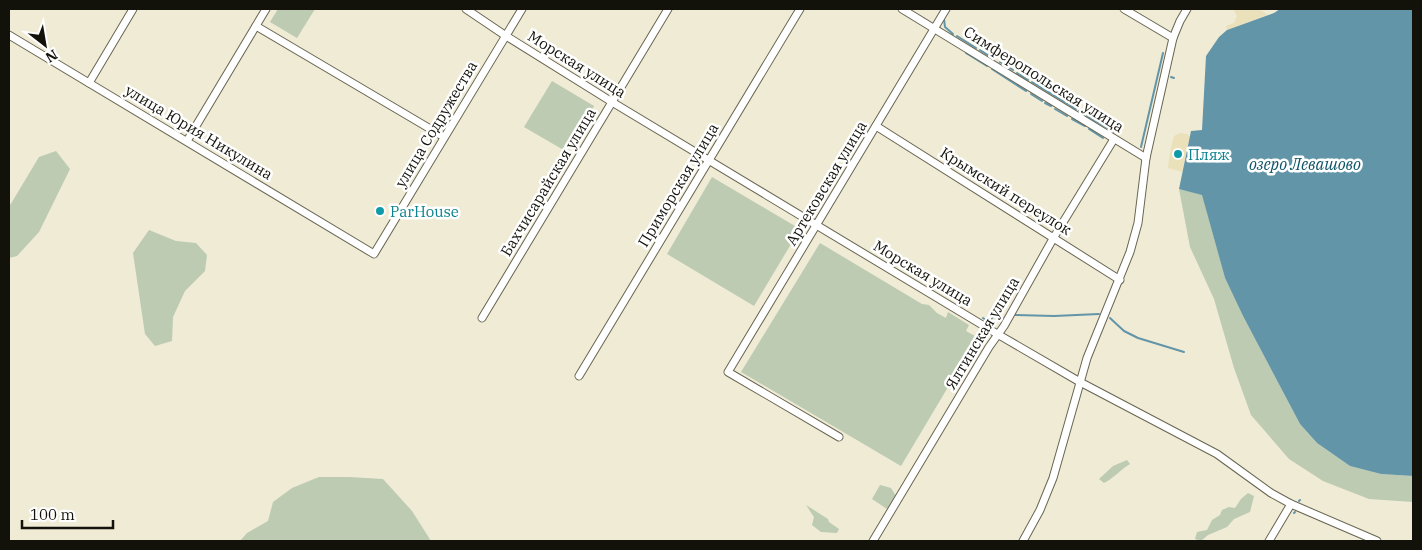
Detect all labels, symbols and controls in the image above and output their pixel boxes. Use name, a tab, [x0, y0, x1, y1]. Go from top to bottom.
north arrow	[20, 20, 70, 70]
street label: Симферопольская улица	[960, 22, 1128, 136]
street label: Морская улица	[524, 26, 630, 102]
text: N	[42, 46, 61, 67]
street label: улица Содружества	[391, 57, 481, 191]
street label: улица Юрия Никулина	[122, 80, 276, 184]
street label: Бахчисарайская улица	[496, 104, 600, 260]
street label: Артековская улица	[781, 117, 871, 249]
street label: Приморская улица	[633, 120, 723, 250]
street label: Крымский переулок	[937, 143, 1075, 239]
place label: Пляж	[1188, 145, 1230, 164]
marker: Пляж	[1172, 148, 1184, 160]
water label: озеро Левашово	[1249, 154, 1361, 174]
place label: ParHouse	[390, 202, 459, 221]
marker: ParHouse	[374, 205, 386, 217]
street label: Морская улица	[870, 236, 976, 310]
street label: Ялтинская улица	[941, 273, 1023, 393]
scale bar	[22, 498, 114, 530]
text: 100 m	[30, 505, 75, 524]

